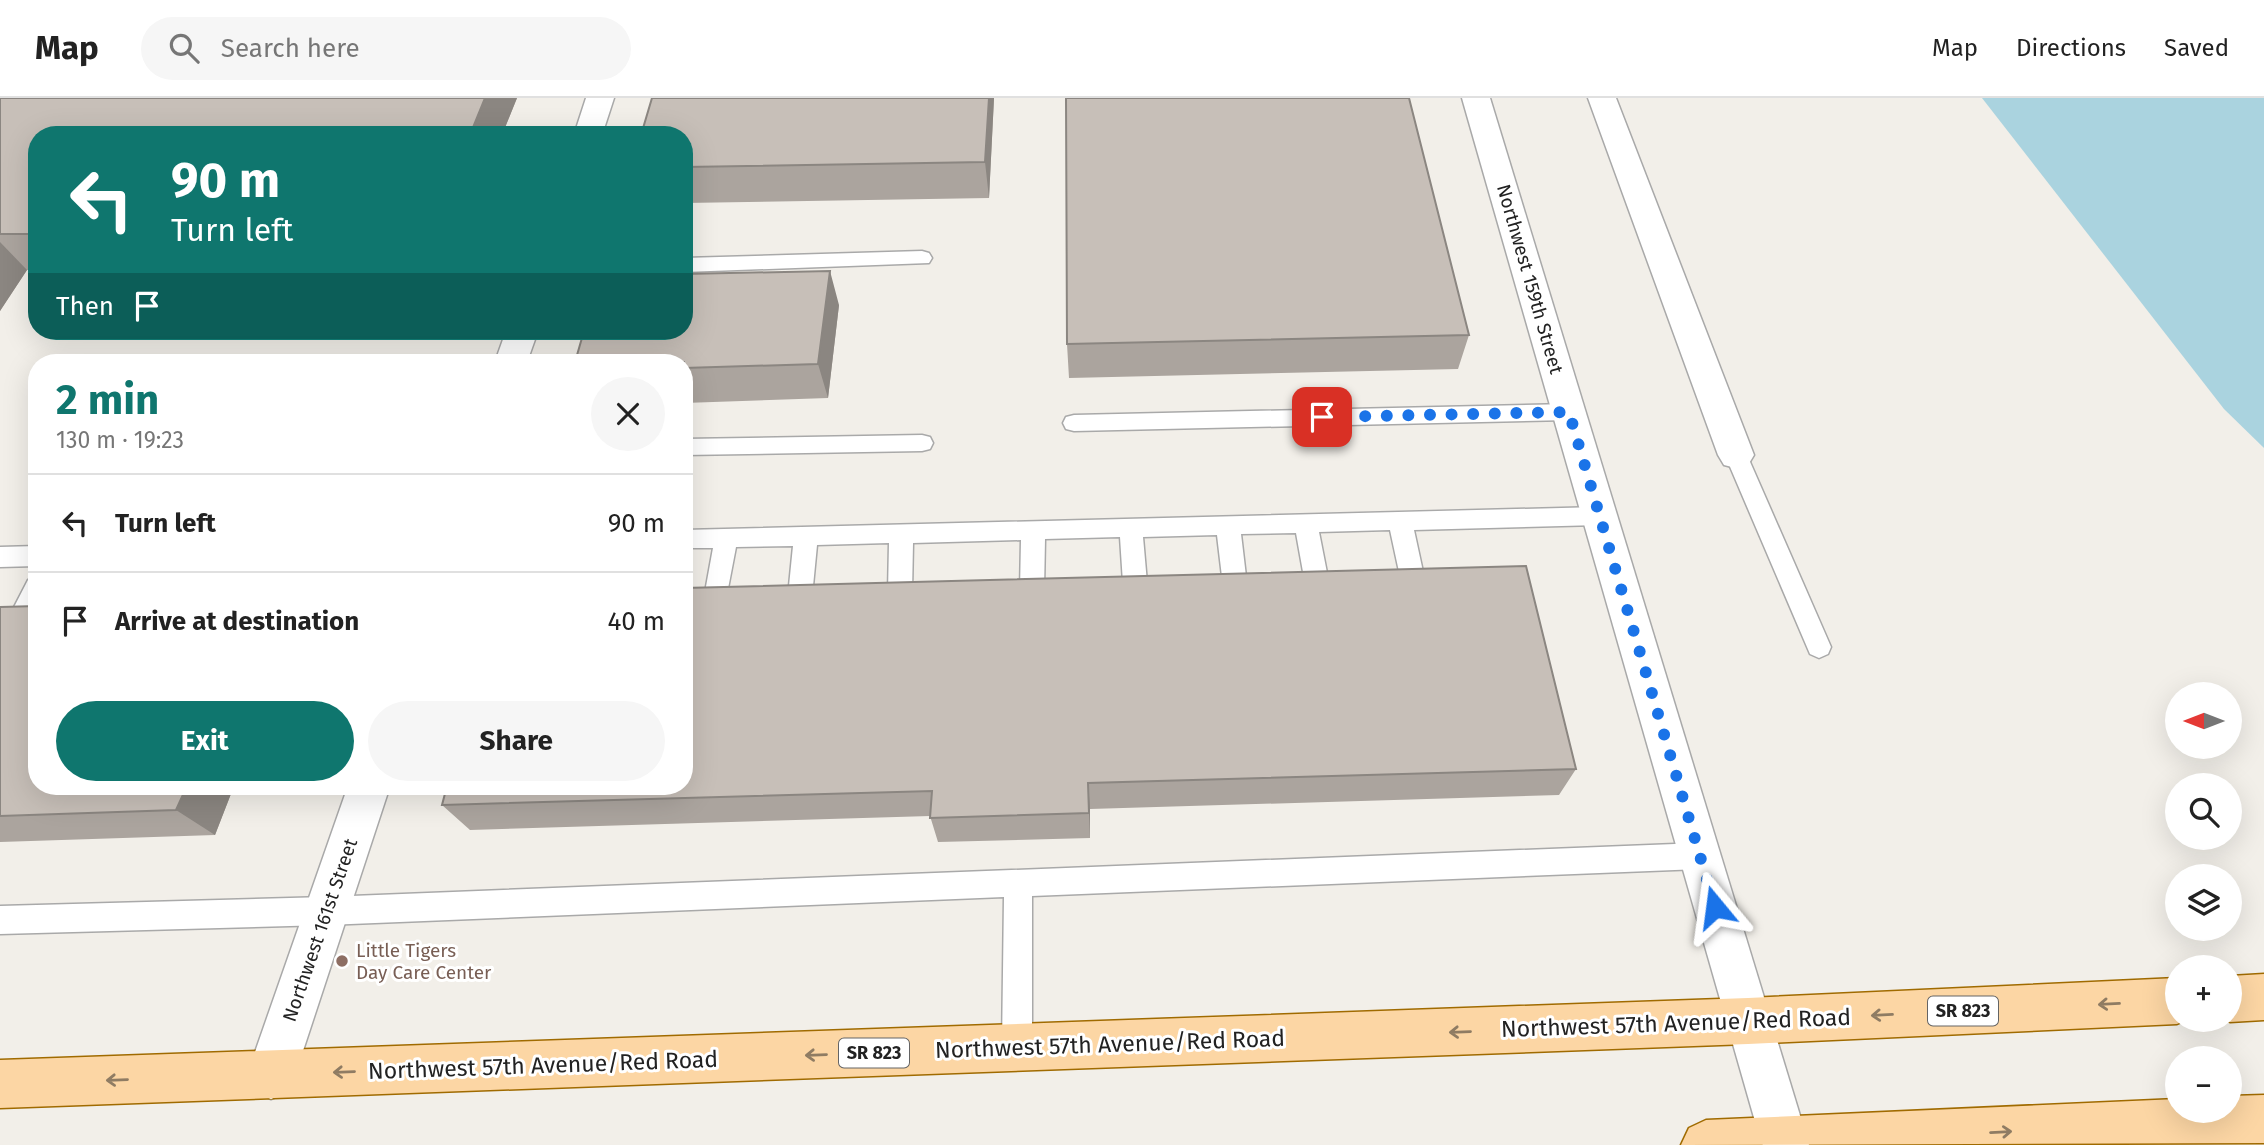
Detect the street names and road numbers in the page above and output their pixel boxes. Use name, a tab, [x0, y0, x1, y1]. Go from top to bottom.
street label: Northwest 159th Street	[1492, 182, 1568, 377]
street label: Northwest 161st Street	[278, 835, 362, 1025]
road number: SR 823	[1928, 996, 1998, 1026]
street label: Northwest 57th Avenue/Red Road	[1500, 1003, 1852, 1043]
street label: Northwest 57th Avenue/Red Road	[934, 1024, 1286, 1064]
road number: SR 823	[839, 1038, 909, 1068]
street label: Northwest 57th Avenue/Red Road	[367, 1045, 719, 1085]

